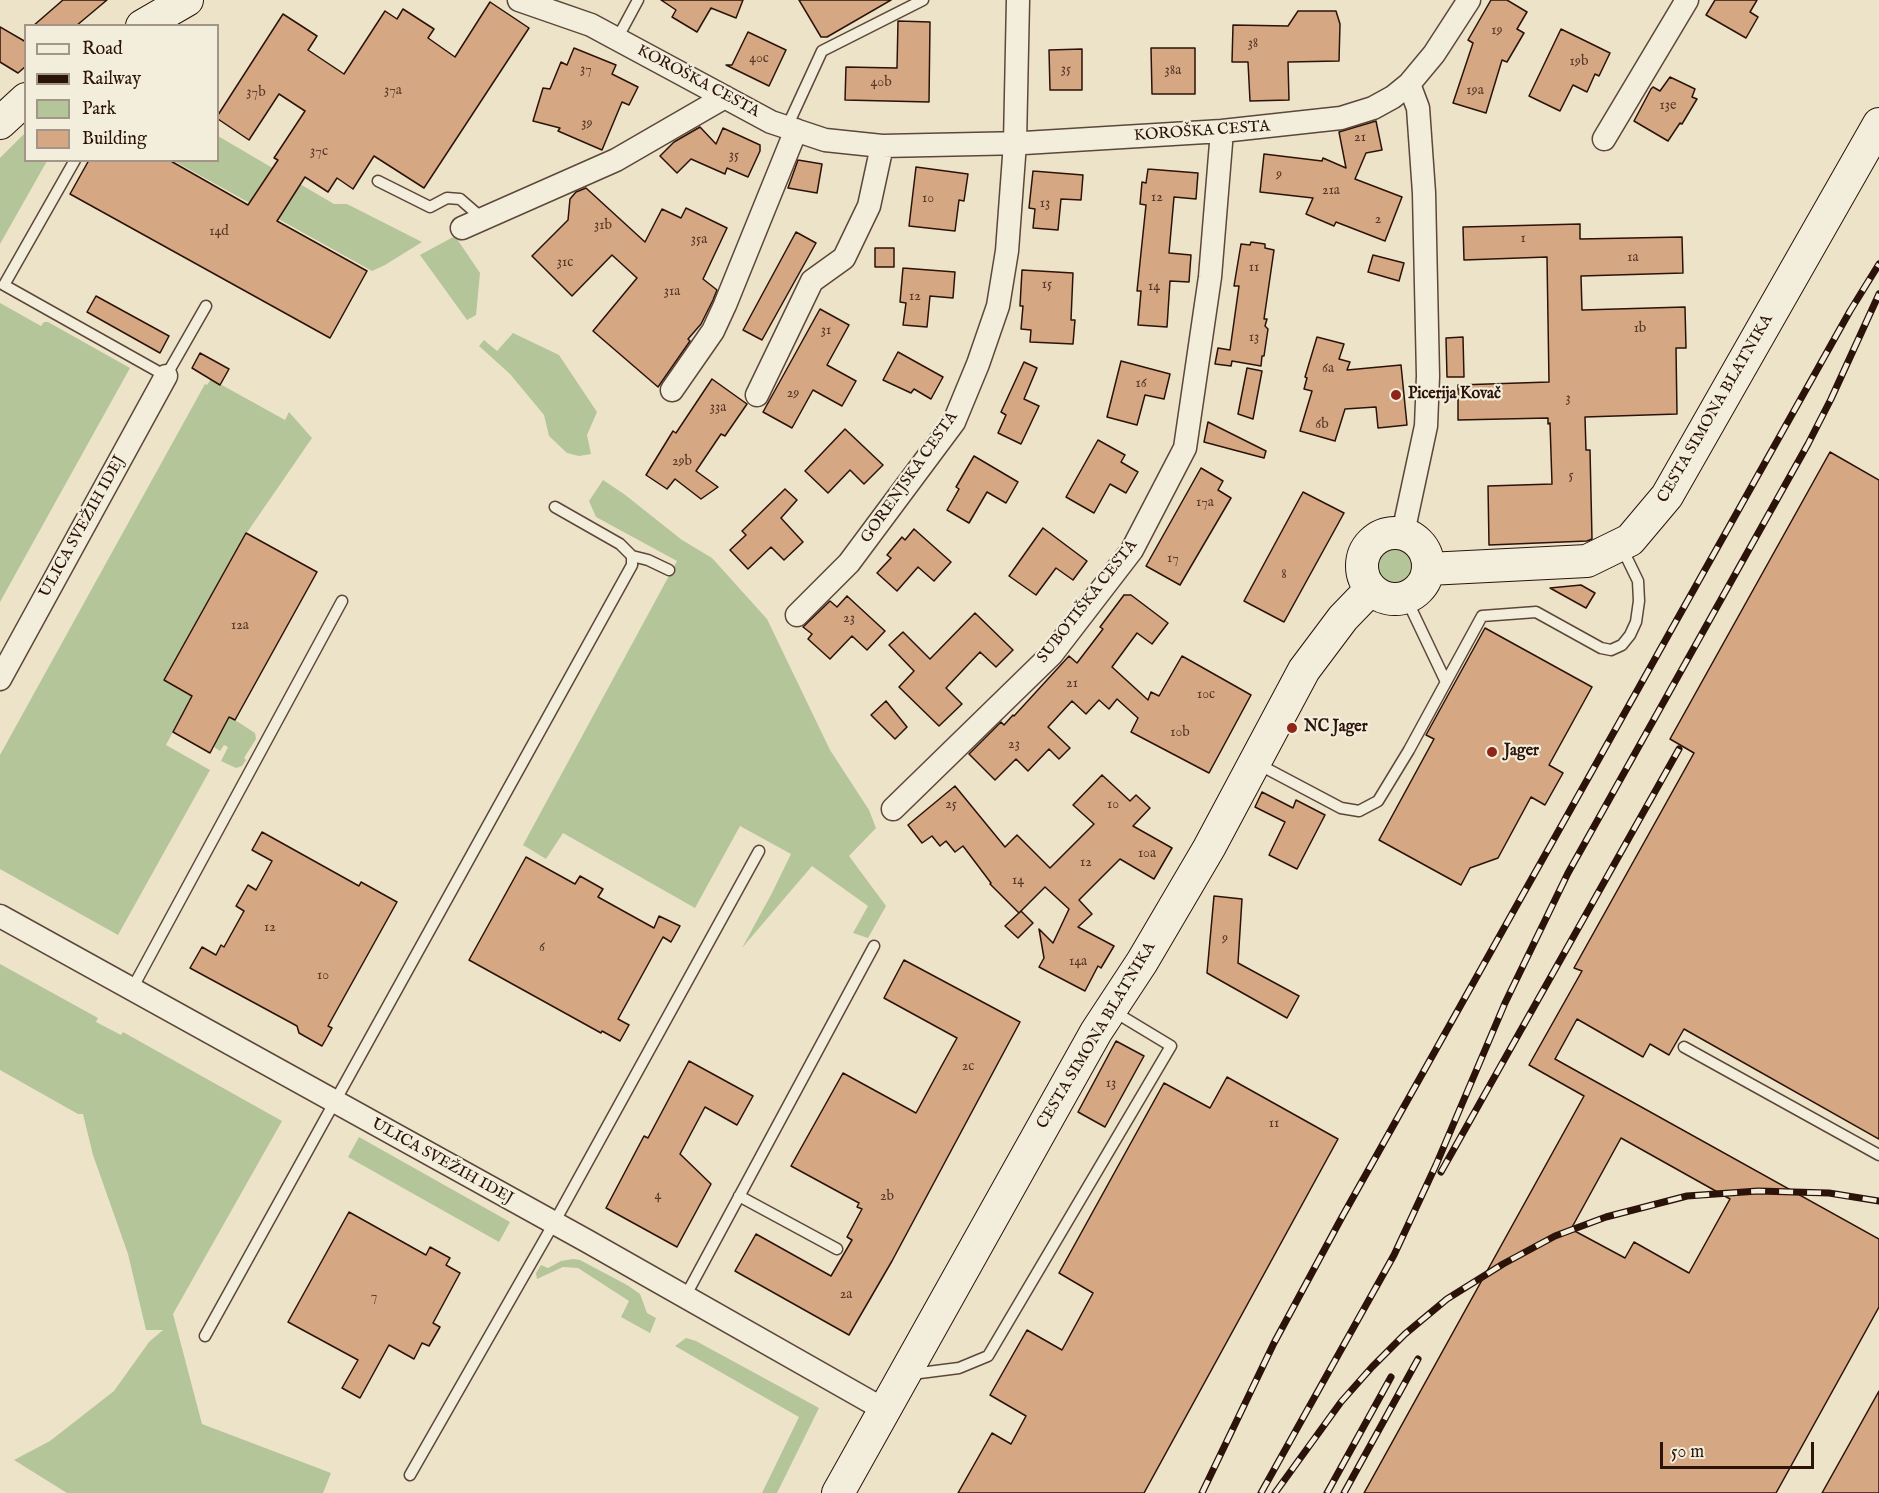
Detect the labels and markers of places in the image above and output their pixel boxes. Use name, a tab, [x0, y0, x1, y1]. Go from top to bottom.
place label: Picerija Kovač	[1408, 385, 1501, 405]
marker: Picerija Kovač	[1389, 388, 1403, 402]
place label: NC Jager	[1304, 718, 1368, 738]
marker: NC Jager	[1285, 721, 1299, 735]
place label: Jager	[1504, 742, 1539, 762]
marker: Jager	[1485, 745, 1499, 759]

